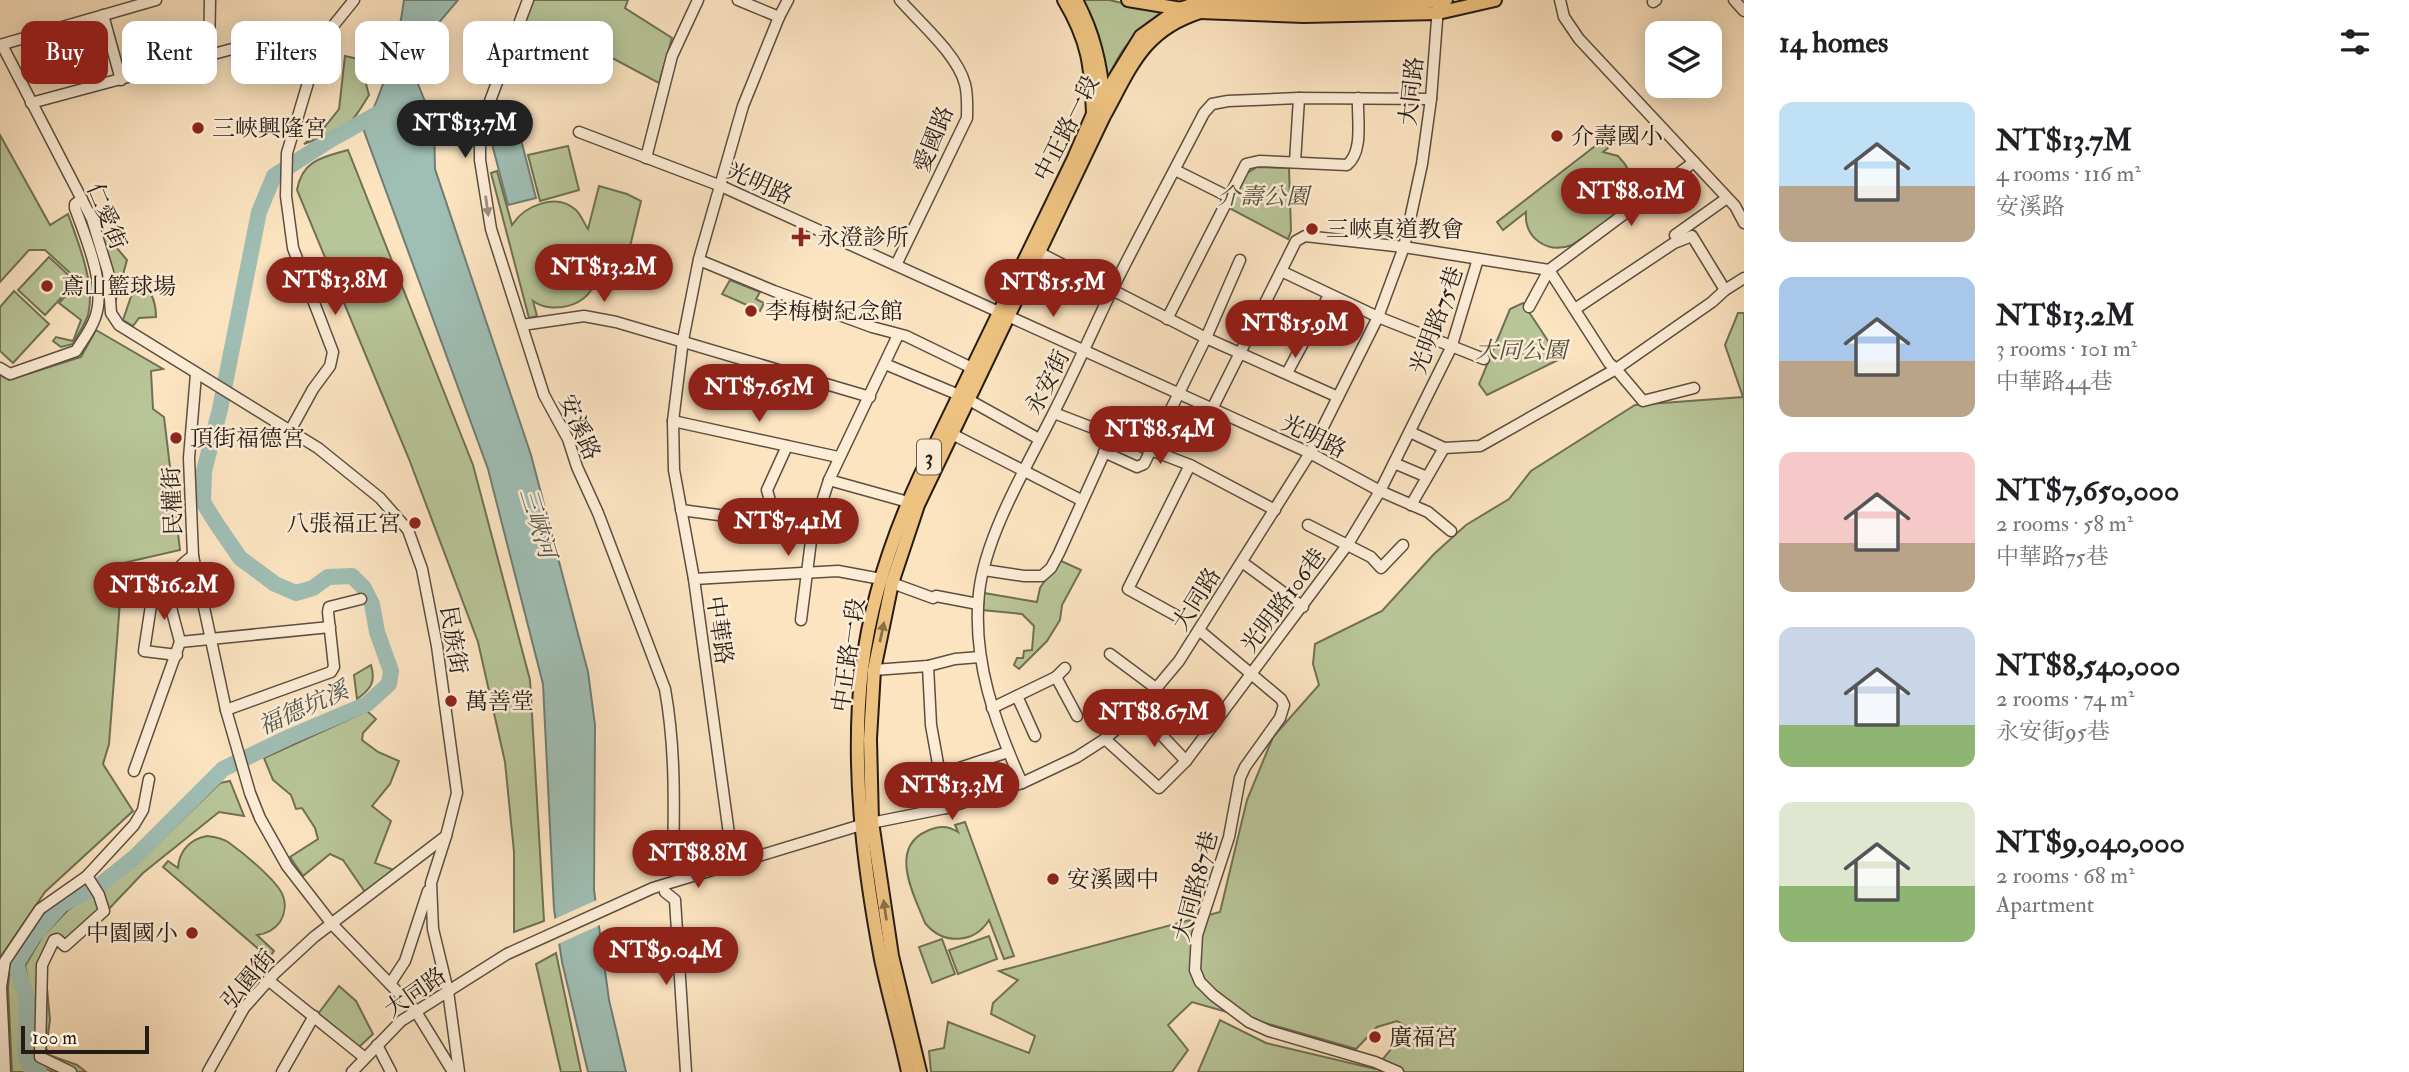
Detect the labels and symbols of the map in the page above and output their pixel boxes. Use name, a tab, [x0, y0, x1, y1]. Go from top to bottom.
street label: 大同路	[1393, 55, 1430, 127]
street label: 中正路一段	[1027, 70, 1105, 186]
pin: NT$13.7M	[393, 100, 537, 160]
street label: 愛國路	[907, 102, 960, 177]
place label: 三峽興隆宮	[212, 114, 327, 143]
marker: 三峽興隆宮	[190, 120, 206, 136]
place label: 介壽國小	[1571, 122, 1663, 151]
marker: 介壽國小	[1549, 128, 1565, 144]
street label: 光明路	[722, 156, 797, 211]
pin: NT$8.01M	[1559, 168, 1703, 228]
street label: 仁愛街	[80, 179, 133, 254]
park label: 介壽公園	[1217, 182, 1313, 211]
one-way arrow	[482, 196, 493, 218]
place label: 三峽真道教會	[1326, 215, 1464, 244]
marker: 三峽真道教會	[1304, 221, 1320, 237]
place label: 永澄診所	[817, 223, 909, 252]
marker: 永澄診所	[791, 227, 811, 247]
pin: NT$13.2M	[532, 244, 676, 304]
pin: NT$13.8M	[263, 258, 407, 317]
pin: NT$15.5M	[981, 260, 1125, 319]
street label: 光明路75巷	[1404, 262, 1469, 378]
place label: 鳶山籃球場	[61, 272, 176, 301]
marker: 鳶山籃球場	[39, 278, 55, 294]
place label: 李梅樹紀念館	[765, 297, 903, 326]
pin: NT$15.9M	[1223, 300, 1367, 360]
marker: 李梅樹紀念館	[743, 303, 759, 319]
park label: 大同公園	[1475, 336, 1571, 365]
street label: 永安街	[1019, 345, 1076, 420]
pin: NT$7.65M	[687, 364, 831, 424]
street label: 安溪路	[552, 390, 607, 465]
pin: NT$8.54M	[1088, 406, 1232, 466]
street label: 光明路	[1276, 408, 1351, 465]
place label: 頂街福德宮	[190, 424, 305, 453]
marker: 頂街福德宮	[168, 430, 184, 446]
road number: 3	[917, 440, 941, 475]
street label: 民權街	[157, 466, 188, 536]
water label: 三峽河	[512, 484, 564, 566]
pin: NT$7.41M	[716, 498, 860, 558]
place label: 八張福正宮	[286, 509, 401, 538]
marker: 八張福正宮	[407, 515, 423, 531]
street label: 光明路106巷	[1235, 542, 1332, 658]
pin: NT$16.2M	[92, 562, 236, 622]
street label: 大同路	[1166, 562, 1227, 636]
street label: 中華路	[700, 594, 739, 666]
street label: 中正路一段	[826, 596, 871, 714]
street label: 民族街	[434, 604, 473, 676]
one-way arrow	[876, 621, 887, 643]
water label: 福德坑溪	[253, 674, 356, 742]
place label: 萬善堂	[465, 687, 534, 716]
pin: NT$8.67M	[1082, 690, 1226, 749]
marker: 萬善堂	[443, 693, 459, 709]
pin: NT$13.3M	[880, 762, 1024, 822]
street label: 大同路87巷	[1167, 828, 1224, 945]
pin: NT$8.8M	[633, 830, 763, 890]
place label: 安溪國中	[1067, 865, 1159, 894]
marker: 安溪國中	[1045, 871, 1061, 887]
one-way arrow	[879, 898, 890, 920]
place label: 中園國小	[86, 919, 178, 948]
marker: 中園國小	[184, 925, 200, 941]
pin: NT$9.04M	[594, 928, 738, 987]
street label: 弘園街	[215, 944, 282, 1015]
street label: 大同路	[379, 961, 452, 1024]
scale bar	[21, 1023, 149, 1055]
place label: 廣福宮	[1389, 1023, 1458, 1052]
marker: 廣福宮	[1367, 1029, 1383, 1045]

